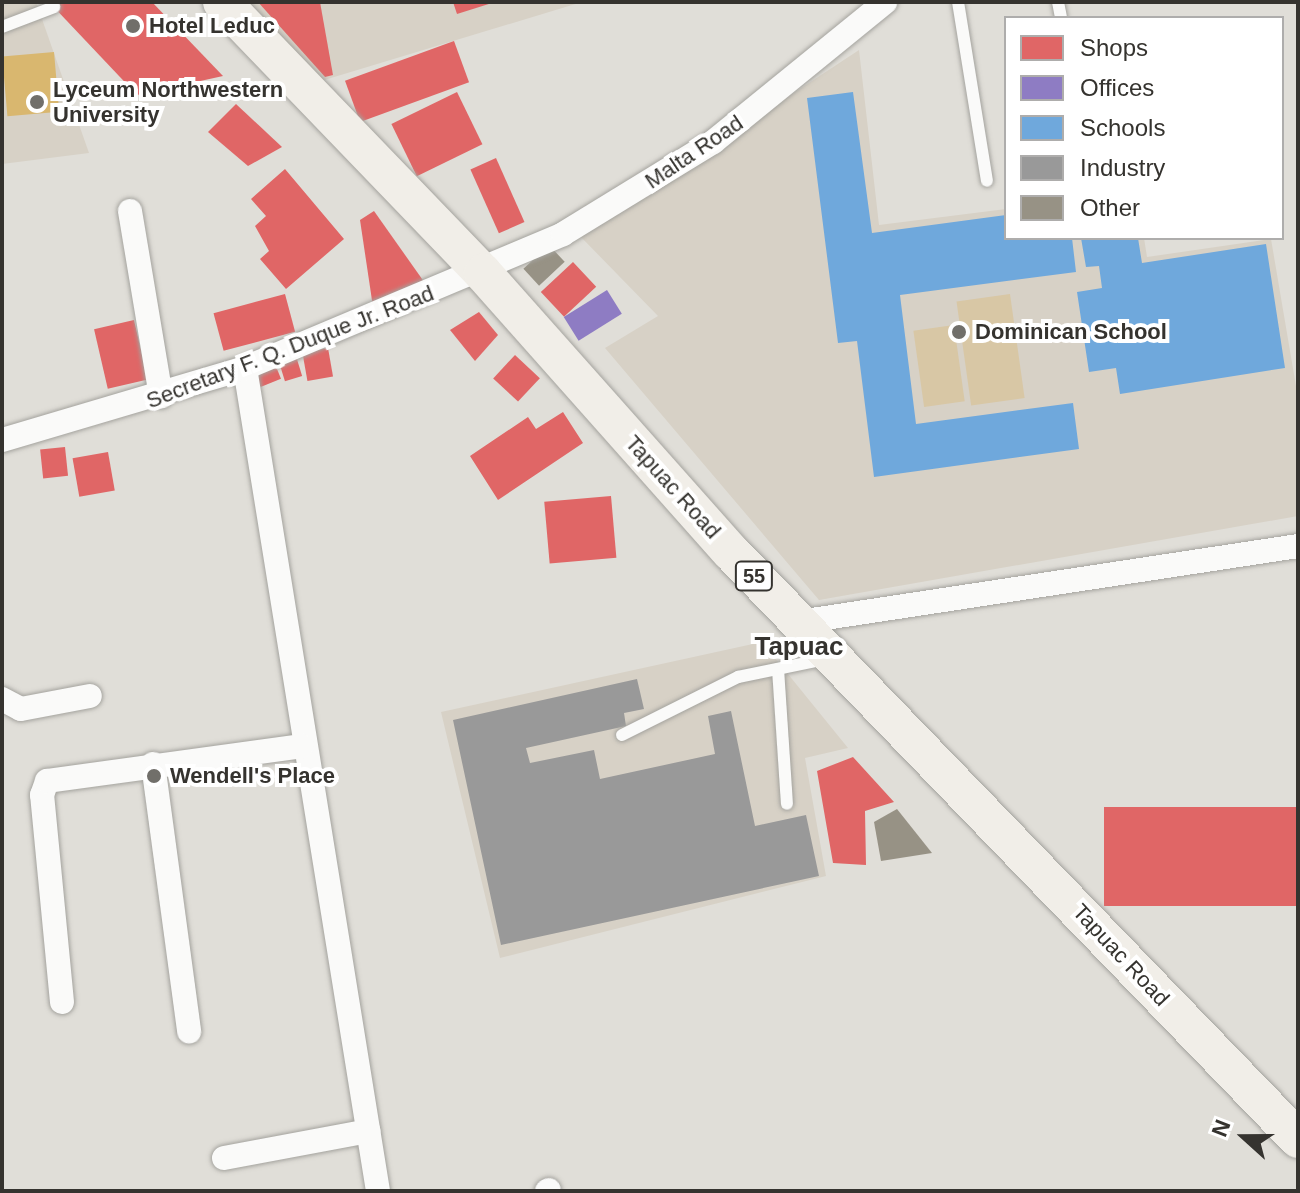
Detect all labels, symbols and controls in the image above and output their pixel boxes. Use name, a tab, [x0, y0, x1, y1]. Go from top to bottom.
place label: Hotel Leduc	[149, 13, 275, 39]
legend	[1004, 16, 1284, 240]
marker: Hotel Leduc	[124, 17, 142, 35]
text: Shops	[1080, 34, 1148, 61]
text: Offices	[1080, 74, 1154, 101]
place label: Lyceum Northwestern University	[53, 76, 283, 128]
marker: Lyceum Northwestern University	[28, 93, 46, 111]
street label: Malta Road	[640, 110, 748, 194]
text: Schools	[1080, 114, 1165, 141]
text: Industry	[1080, 154, 1165, 181]
text: Other	[1080, 194, 1140, 221]
street label: Secretary F. Q. Duque Jr. Road	[143, 280, 437, 414]
place label: Dominican School	[975, 319, 1167, 345]
marker: Dominican School	[950, 323, 968, 341]
street label: Tapuac Road	[620, 430, 726, 544]
road number: 55	[734, 560, 774, 592]
district label: Tapuac	[754, 631, 844, 663]
place label: Wendell's Place	[170, 763, 335, 789]
marker: Wendell's Place	[145, 767, 163, 785]
street label: Tapuac Road	[1067, 899, 1175, 1011]
north arrow	[1204, 1097, 1284, 1177]
text: N	[1207, 1116, 1236, 1140]

